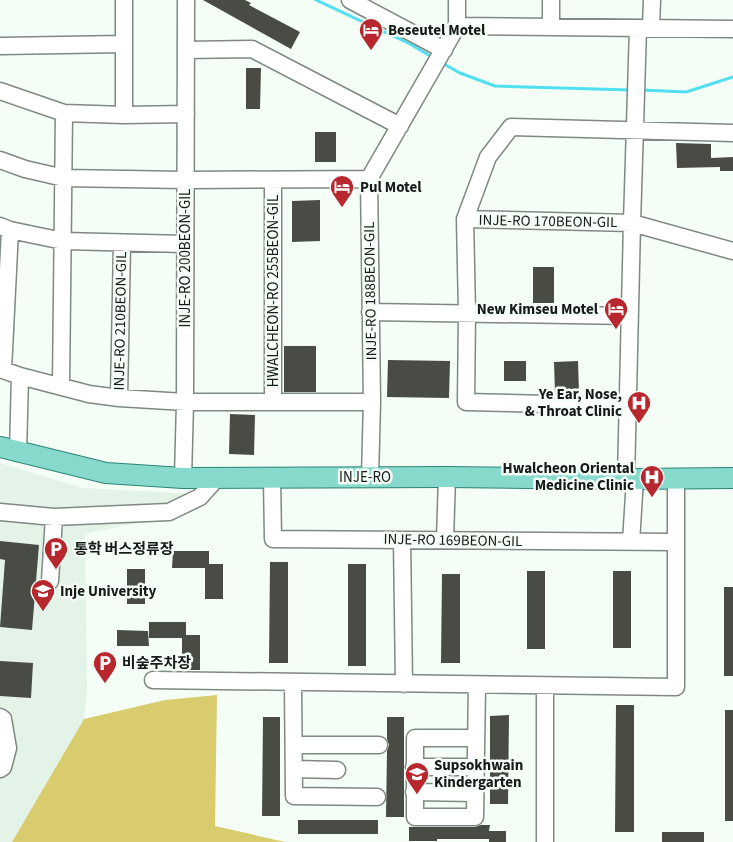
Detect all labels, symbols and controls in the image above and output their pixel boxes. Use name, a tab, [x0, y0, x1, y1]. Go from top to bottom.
hotel icon: Beseutel Motel	[358, 17, 384, 51]
place label: Beseutel Motel	[388, 20, 486, 41]
hotel icon: Pul Motel	[329, 174, 355, 208]
place label: Pul Motel	[360, 177, 422, 198]
street label: INJE-RO 200BEON-GIL	[175, 189, 196, 327]
street label: HWALCHEON-RO 255BEON-GIL	[263, 195, 284, 387]
street label: INJE-RO 170BEON-GIL	[478, 210, 618, 233]
street label: INJE-RO 188BEON-GIL	[359, 221, 382, 361]
street label: INJE-RO 210BEON-GIL	[109, 251, 132, 391]
hotel icon: New Kimseu Motel	[603, 296, 629, 330]
place label: New Kimseu Motel	[477, 299, 599, 320]
place label: Ye Ear, Nose, & Throat Clinic	[525, 384, 622, 422]
hospital icon: Ye Ear, Nose, & Throat Clinic	[626, 390, 652, 424]
place label: Hwalcheon Oriental Medicine Clinic	[503, 458, 635, 496]
hospital icon: Hwalcheon Oriental Medicine Clinic	[639, 464, 665, 498]
street label: INJE-RO	[339, 467, 391, 488]
street label: INJE-RO 169BEON-GIL	[383, 529, 523, 552]
parking icon: 통학 버스정류장	[43, 536, 69, 570]
place label: 통학 버스정류장	[74, 539, 174, 560]
school or university icon: Inje University	[30, 578, 56, 612]
place label: Inje University	[60, 581, 157, 602]
parking icon: 비숲주차장	[92, 650, 118, 684]
place label: 비숲주차장	[122, 653, 191, 674]
place label: Supsokhwain Kindergarten	[434, 755, 523, 793]
school or university icon: Supsokhwain Kindergarten	[404, 761, 430, 795]

